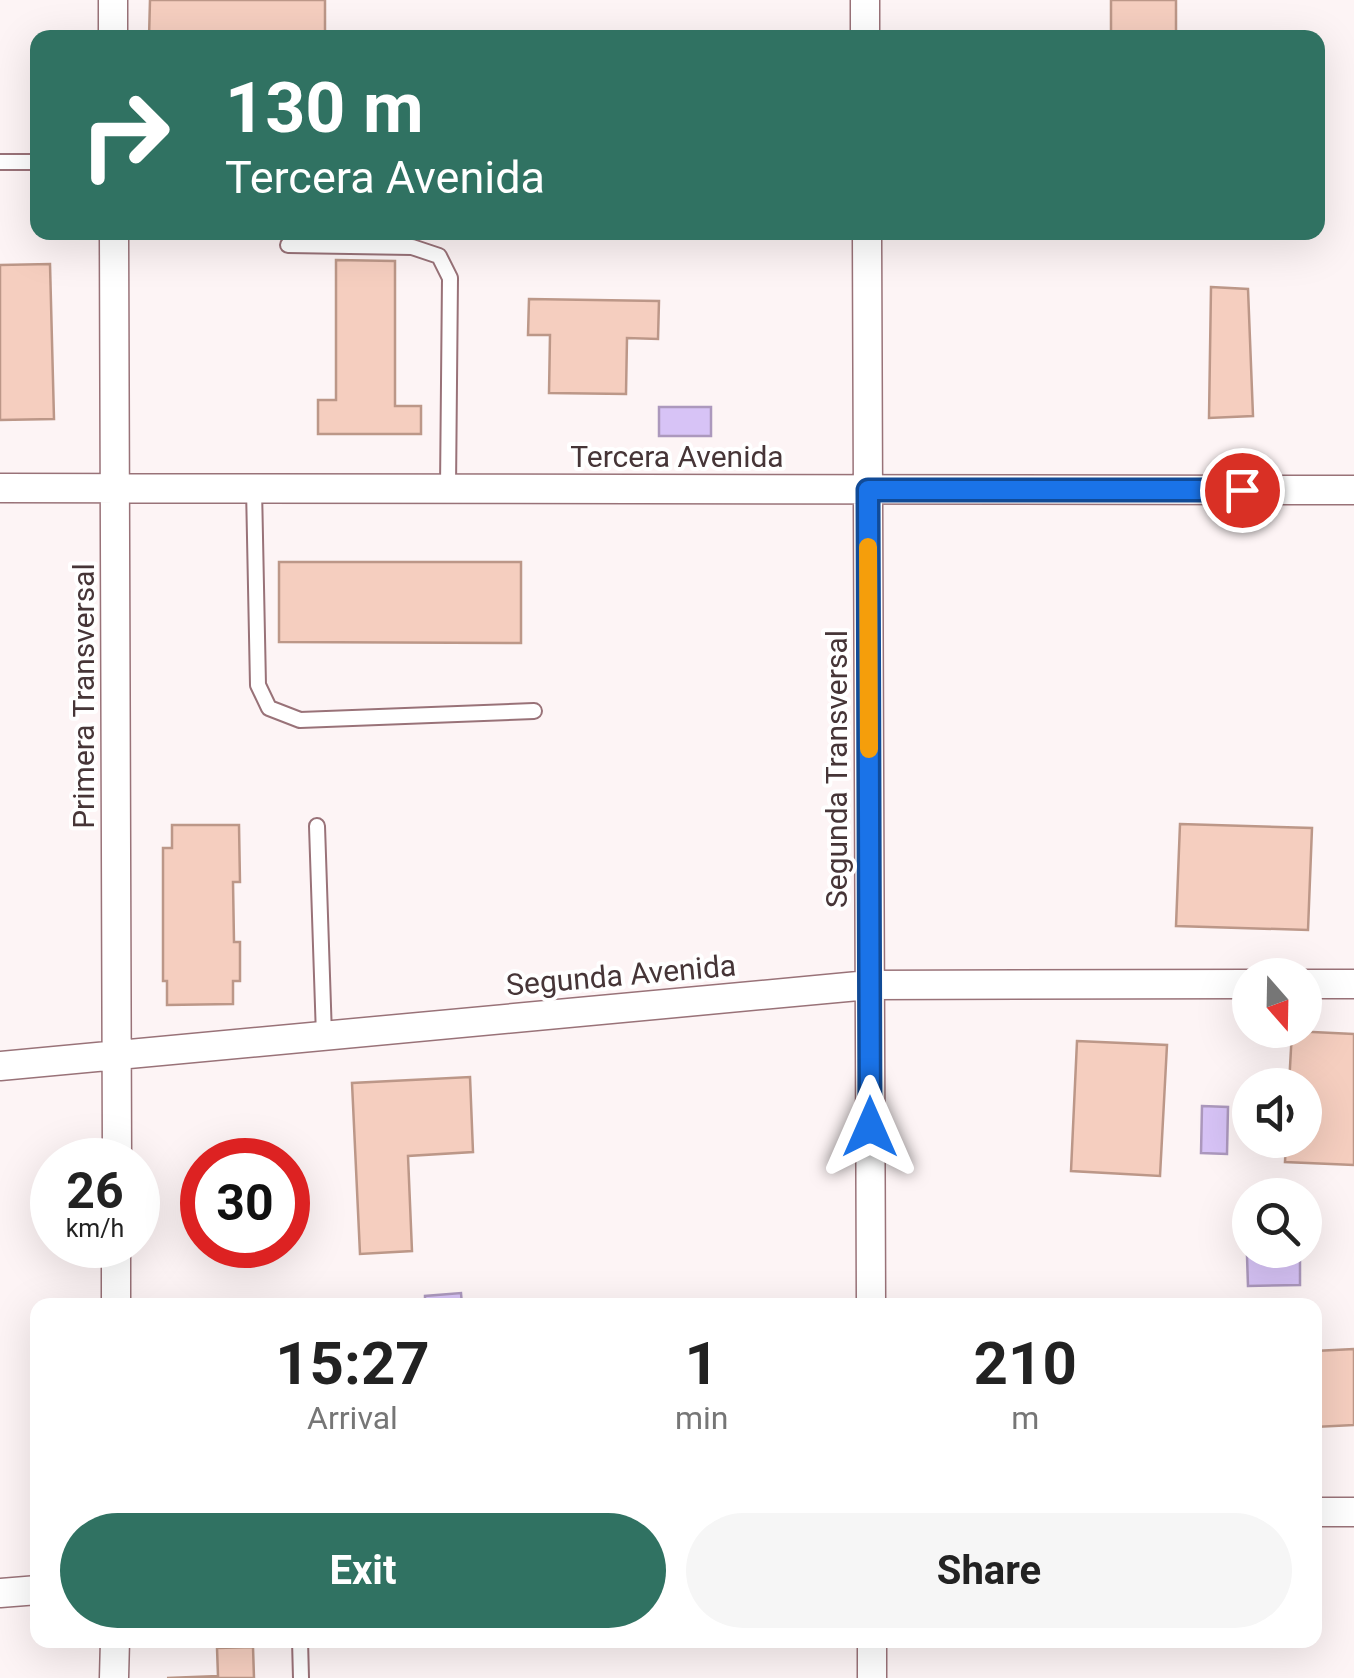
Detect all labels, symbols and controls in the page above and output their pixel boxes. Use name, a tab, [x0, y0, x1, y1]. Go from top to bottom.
text: 130 m	[225, 67, 424, 149]
icon: right	[60, 70, 190, 200]
text: Tercera Avenida	[225, 151, 545, 204]
street label: Tercera Avenida	[570, 439, 784, 474]
pin	[1200, 448, 1285, 533]
icon: arrive	[1215, 463, 1270, 518]
street label: Primera Transversal	[66, 563, 101, 829]
street label: Segunda Transversal	[819, 630, 854, 908]
street label: Segunda Avenida	[505, 948, 737, 1002]
north arrow	[1232, 958, 1322, 1048]
map controls	[1232, 958, 1322, 1268]
button: sound	[1232, 1068, 1322, 1158]
position arrow	[818, 1075, 922, 1179]
speed limit sign: 30	[180, 1138, 310, 1268]
text: 26	[66, 1162, 124, 1220]
button: search	[1232, 1178, 1322, 1268]
text: km/h	[66, 1214, 124, 1243]
text: 15:27	[275, 1328, 430, 1399]
text: 1	[684, 1328, 719, 1399]
text: 210	[974, 1328, 1077, 1399]
text: Arrival	[307, 1399, 398, 1437]
text: min	[675, 1399, 728, 1437]
text: m	[1011, 1399, 1039, 1437]
button: Exit	[60, 1513, 666, 1628]
button: Share	[686, 1513, 1292, 1628]

